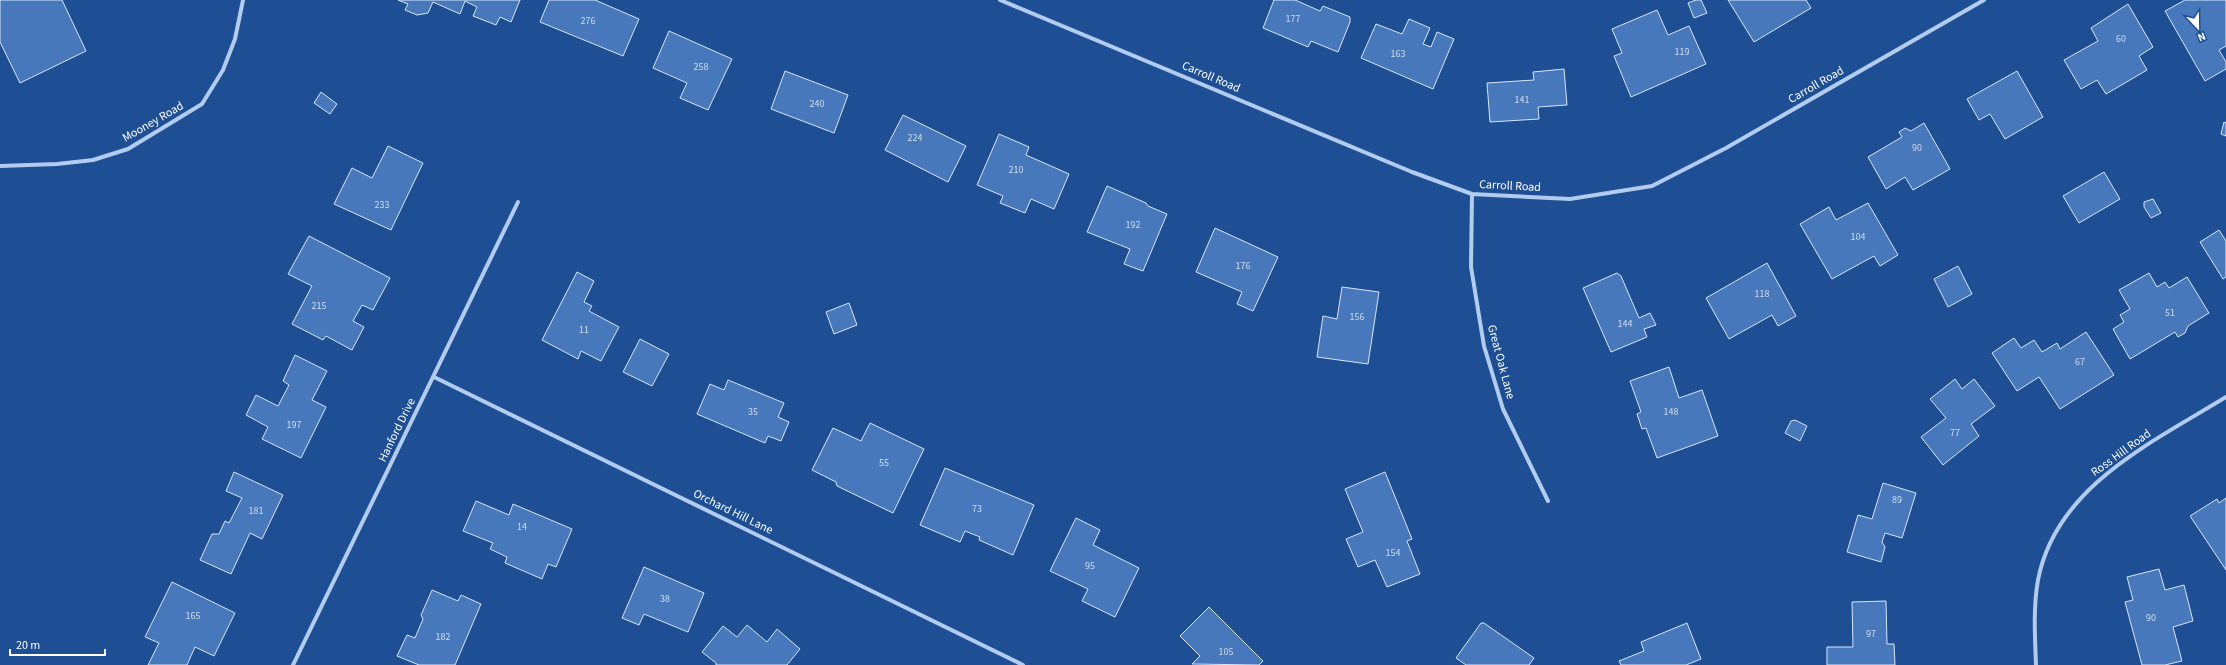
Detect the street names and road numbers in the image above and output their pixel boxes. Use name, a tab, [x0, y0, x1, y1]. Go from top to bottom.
street label: Carroll Road	[1179, 57, 1243, 97]
street label: Carroll Road	[1785, 62, 1847, 108]
street label: Mooney Road	[119, 98, 187, 146]
street label: Carroll Road	[1479, 176, 1541, 196]
street label: Great Oak Lane	[1483, 323, 1519, 401]
street label: Hanford Drive	[374, 395, 420, 465]
street label: Ross Hill Road	[2087, 425, 2155, 481]
street label: Orchard Hill Lane	[690, 485, 776, 539]

